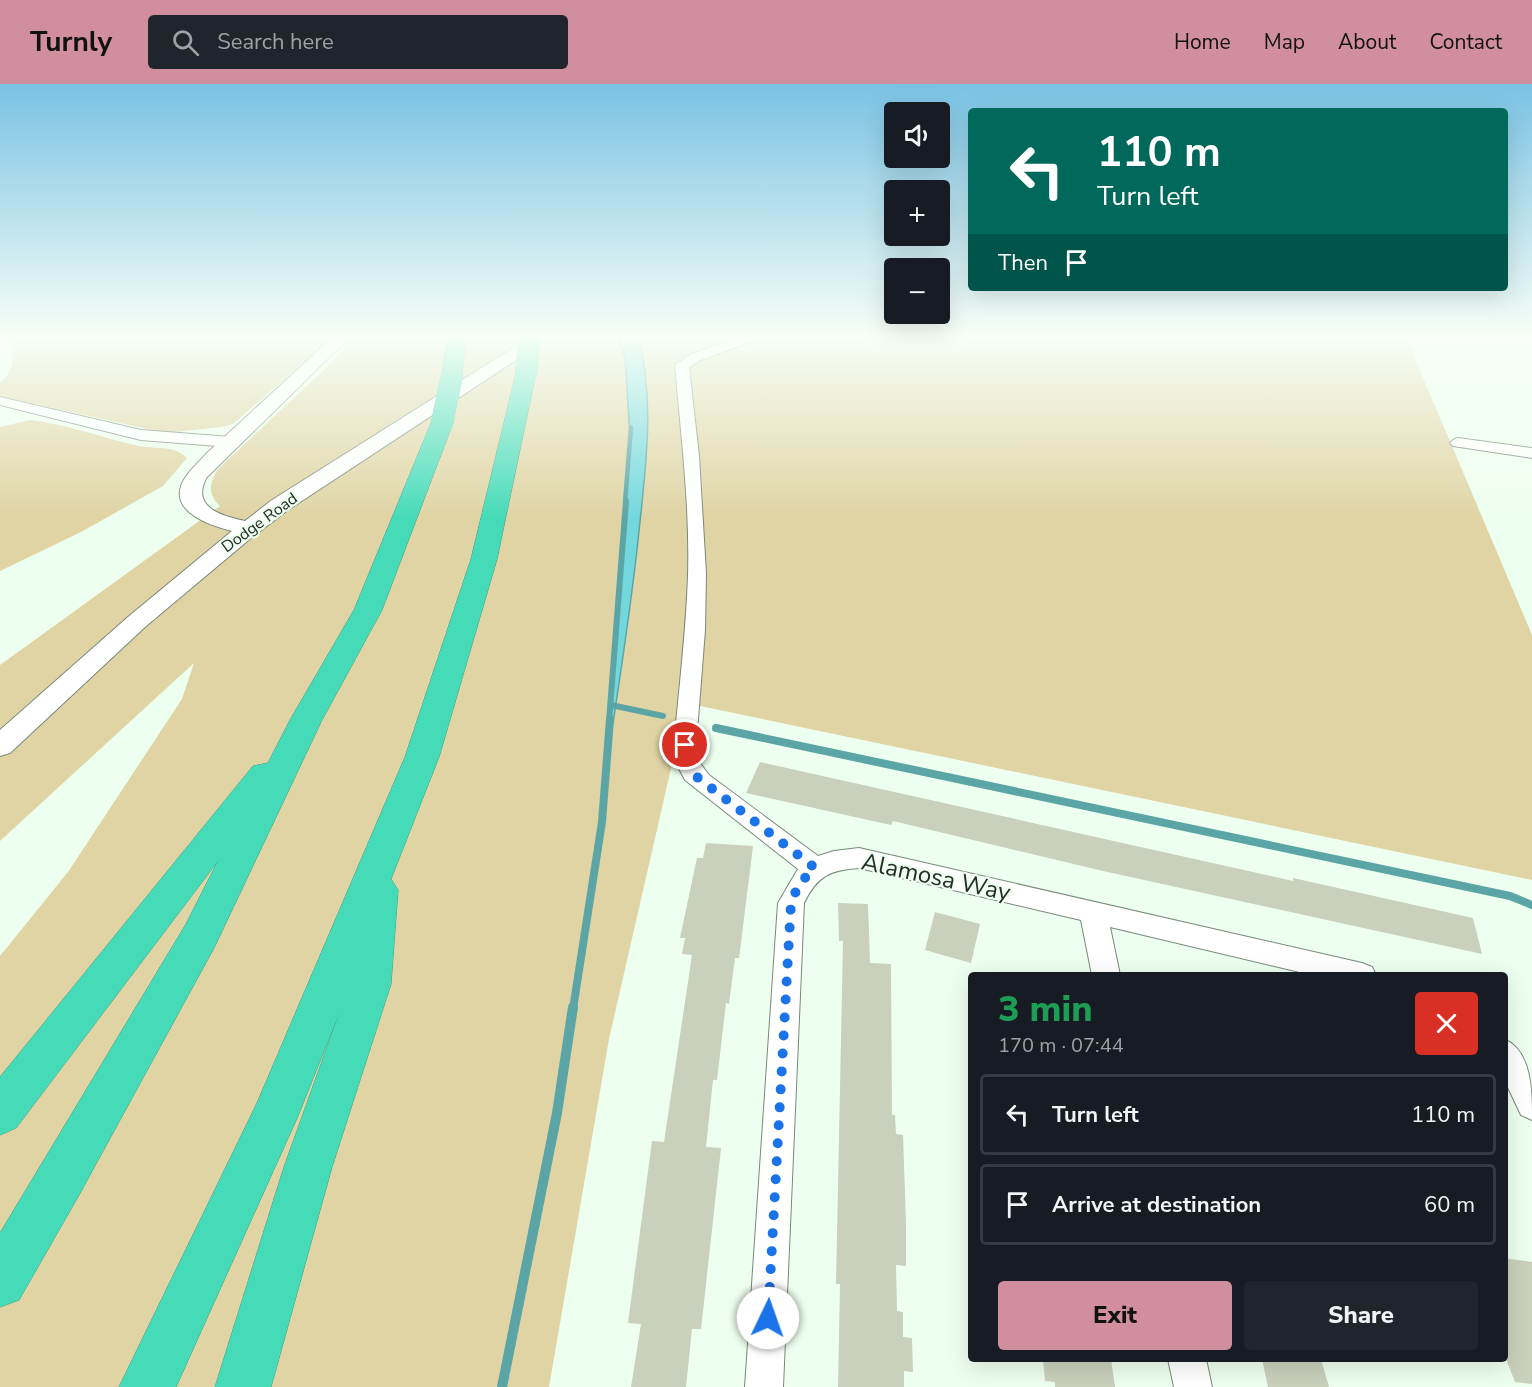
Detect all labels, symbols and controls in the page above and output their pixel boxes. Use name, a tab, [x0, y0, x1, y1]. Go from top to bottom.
search box	[148, 15, 568, 69]
text: Turnly	[30, 23, 112, 61]
icon: search	[169, 26, 202, 59]
text: Search here	[217, 27, 334, 57]
text: Home	[1174, 28, 1231, 56]
text: Map	[1264, 28, 1305, 56]
text: About	[1338, 28, 1396, 56]
text: Contact	[1429, 28, 1502, 56]
map controls	[884, 102, 950, 324]
button: sound	[884, 102, 950, 168]
text: 110 m	[1097, 124, 1221, 181]
icon: left	[998, 132, 1076, 210]
text: Turn left	[1097, 178, 1198, 215]
button: +	[884, 180, 950, 246]
icon: arrive	[1060, 246, 1093, 279]
text: Then	[998, 248, 1048, 278]
button: −	[884, 258, 950, 324]
street label: Dodge Road	[217, 488, 302, 558]
pin	[659, 719, 710, 770]
icon: arrive	[668, 728, 701, 761]
street label: Alamosa Way	[859, 846, 1014, 909]
text: 3 min	[998, 985, 1093, 1034]
button: close	[1415, 992, 1478, 1055]
text: 170 m · 07:44	[998, 1032, 1124, 1059]
icon: left	[1001, 1098, 1034, 1131]
text: Turn left	[1052, 1100, 1139, 1130]
text: 110 m	[1411, 1100, 1475, 1130]
icon: arrive	[1001, 1188, 1034, 1221]
text: Arrive at destination	[1052, 1190, 1261, 1220]
text: 60 m	[1424, 1190, 1475, 1220]
button: Exit	[998, 1281, 1232, 1350]
button: Share	[1244, 1281, 1478, 1350]
position arrow	[736, 1286, 800, 1350]

